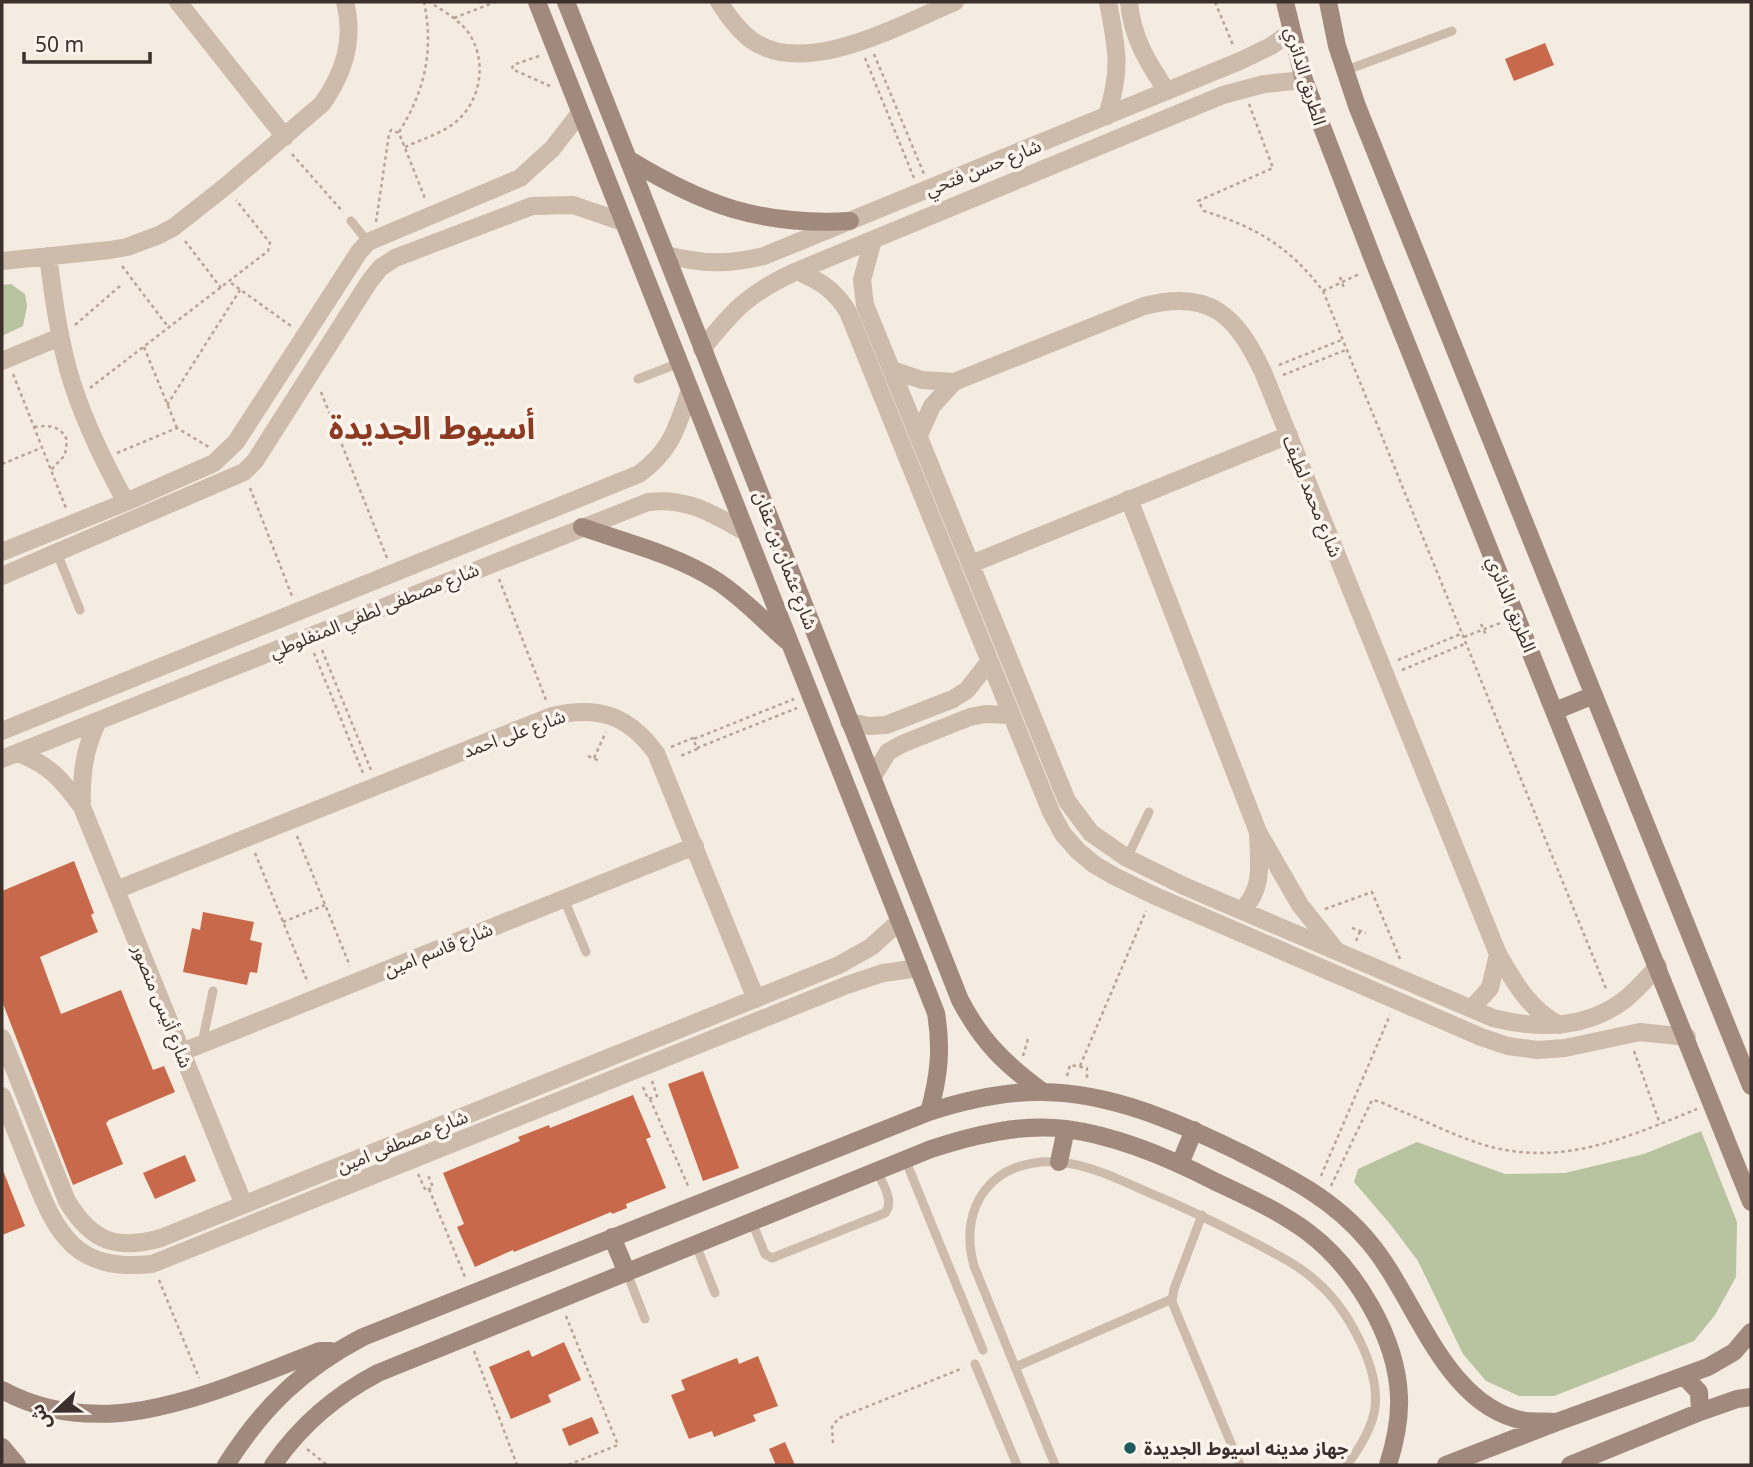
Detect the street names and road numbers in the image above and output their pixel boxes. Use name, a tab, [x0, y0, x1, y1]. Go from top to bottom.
street label: الطريق الدائري	[1278, 24, 1332, 129]
street label: شارع حسن فتحي	[921, 133, 1046, 204]
street label: شارع محمد لطيف	[1275, 432, 1348, 562]
street label: شارع عثمان بن عفان	[746, 487, 823, 634]
street label: الطريق الدائري	[1480, 552, 1542, 656]
street label: شارع مصطفى لطفي المنفلوطي	[266, 557, 483, 666]
street label: شارع على احمد	[460, 703, 569, 765]
street label: شارع قاسم امين	[380, 916, 497, 985]
street label: شارع أنيس منصور	[124, 940, 199, 1072]
street label: شارع مصطفى امين	[333, 1104, 472, 1181]

